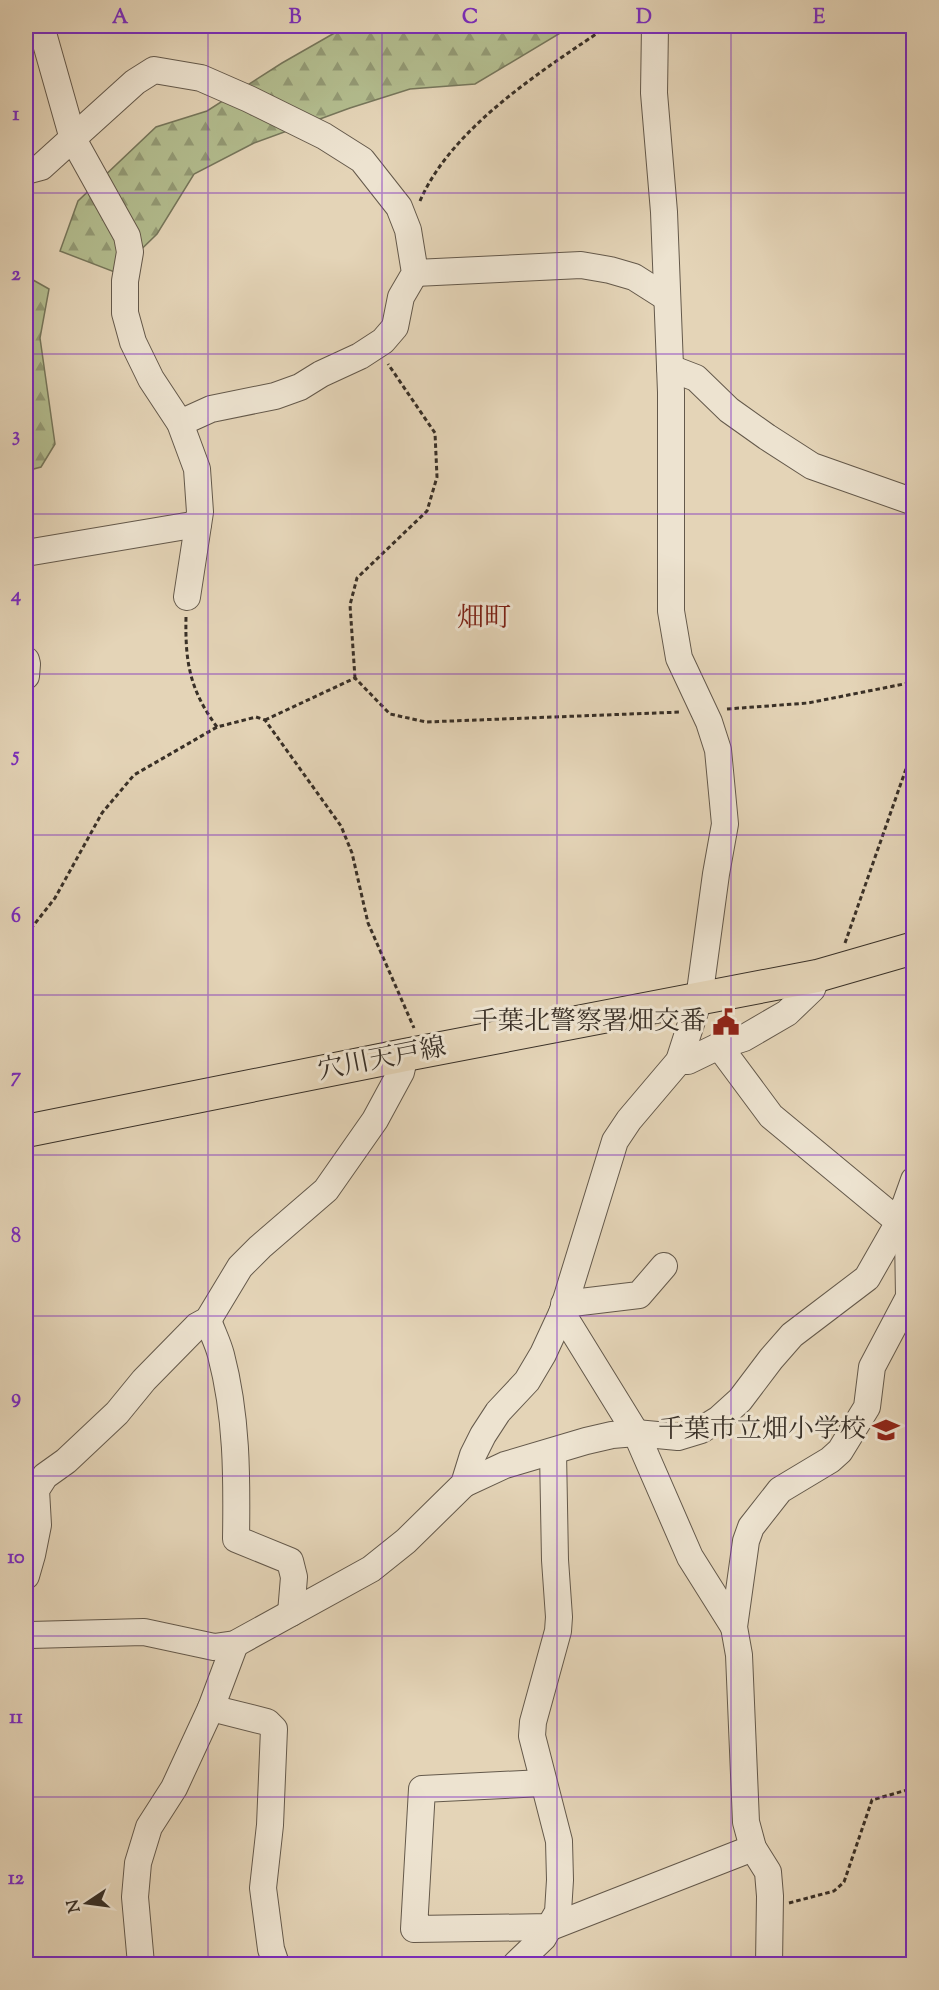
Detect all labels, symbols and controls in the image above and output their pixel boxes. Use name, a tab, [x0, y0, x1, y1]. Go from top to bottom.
text: A	[112, 4, 129, 33]
text: B	[289, 4, 302, 33]
text: C	[462, 4, 478, 33]
text: D	[636, 4, 652, 33]
text: E	[813, 4, 826, 33]
text: 1	[13, 101, 20, 130]
text: 2	[11, 261, 21, 290]
text: 3	[12, 422, 20, 451]
text: 4	[10, 582, 21, 611]
district label: 畑町	[457, 600, 511, 639]
text: 5	[11, 742, 20, 771]
text: 6	[11, 903, 21, 932]
place label: 千葉北警察署畑交番	[472, 1004, 706, 1041]
public building icon: 千葉北警察署畑交番	[711, 1007, 741, 1037]
street label: 穴川天戸線	[315, 1029, 449, 1091]
text: 7	[11, 1063, 22, 1092]
text: 8	[11, 1223, 21, 1252]
text: 9	[11, 1384, 21, 1413]
place label: 千葉市立畑小学校	[658, 1412, 866, 1449]
school or university icon: 千葉市立畑小学校	[871, 1415, 901, 1445]
text: 10	[7, 1544, 25, 1573]
text: 11	[9, 1704, 23, 1733]
text: 12	[8, 1865, 25, 1894]
north arrow	[57, 1873, 117, 1933]
text: N	[62, 1897, 87, 1915]

